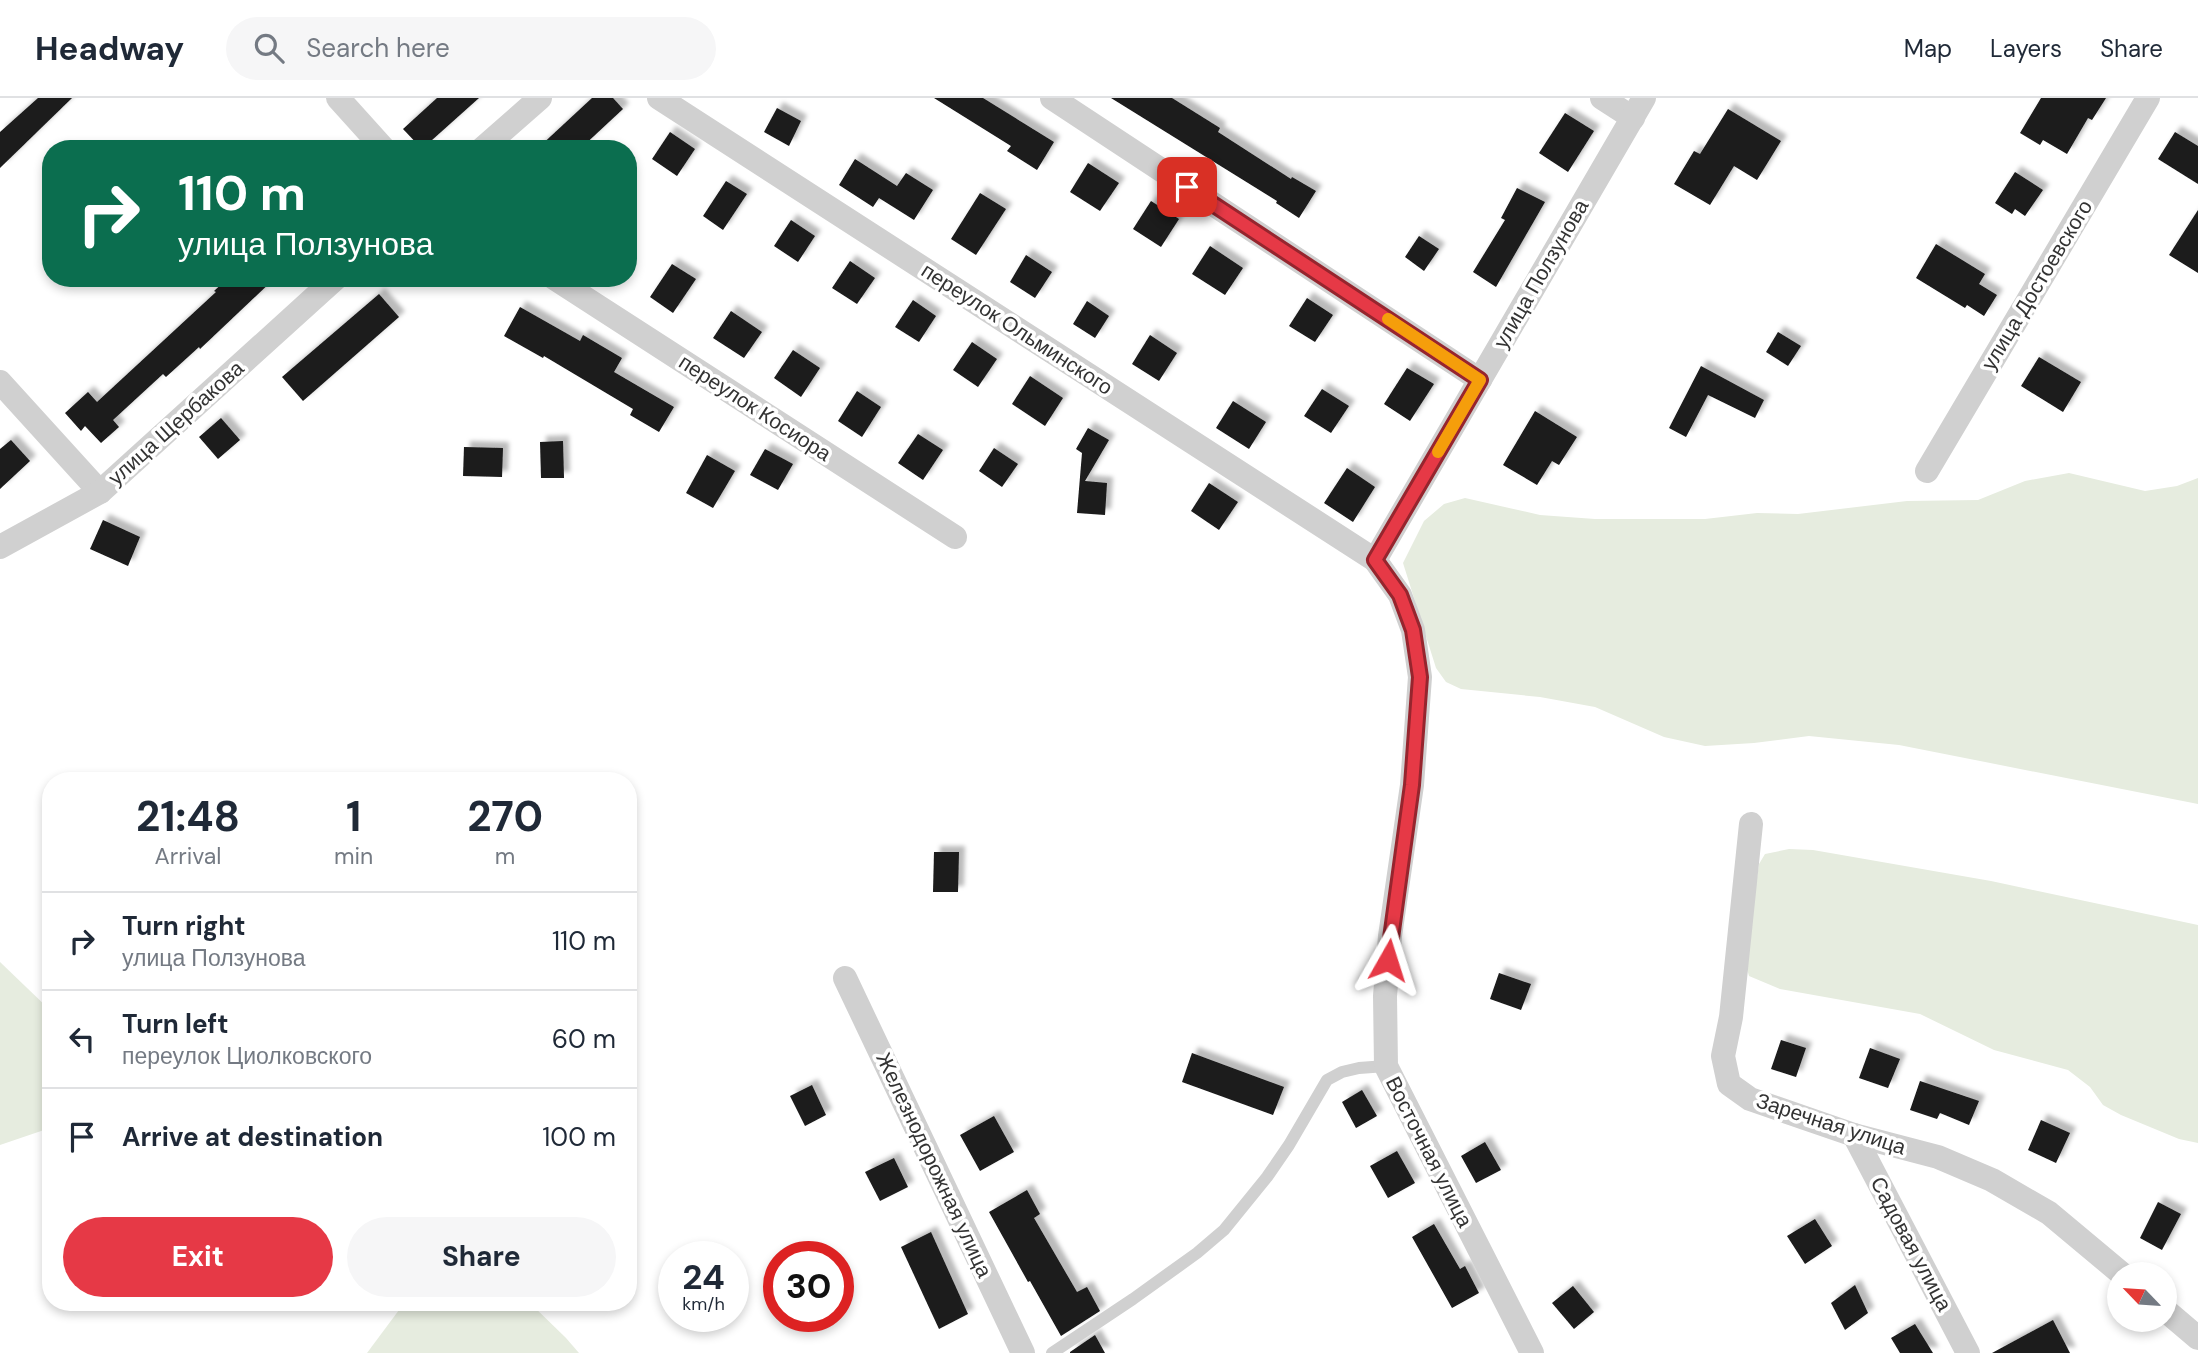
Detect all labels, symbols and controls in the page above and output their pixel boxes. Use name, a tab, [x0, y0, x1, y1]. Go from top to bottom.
search box	[226, 17, 716, 80]
text: Headway	[35, 27, 184, 70]
icon: search	[250, 29, 288, 67]
text: Search here	[306, 31, 450, 65]
text: Map	[1904, 33, 1952, 64]
text: Layers	[1990, 33, 2062, 64]
text: Share	[2100, 33, 2163, 64]
pin	[1157, 157, 1217, 217]
text: 110 m	[178, 161, 306, 225]
icon: right	[63, 168, 154, 259]
icon: arrive	[1168, 168, 1206, 206]
street label: улица Ползунова	[1487, 194, 1595, 354]
street label: улица Достоевского	[1975, 195, 2099, 375]
text: улица Ползунова	[178, 223, 433, 265]
street label: переулок Ольминского	[916, 257, 1118, 401]
street label: переулок Косиора	[673, 348, 837, 468]
street label: улица Щербакова	[102, 354, 250, 491]
text: 21:48	[136, 789, 240, 844]
text: 1	[346, 789, 361, 844]
text: 270	[467, 789, 543, 844]
text: Arrival	[155, 841, 222, 871]
text: min	[334, 841, 373, 871]
text: m	[495, 841, 515, 871]
text: Turn right	[122, 909, 246, 943]
icon: right	[63, 922, 101, 960]
position arrow	[1351, 923, 1425, 997]
text: 110 m	[552, 924, 616, 958]
text: улица Ползунова	[122, 943, 306, 973]
text: Turn left	[122, 1007, 229, 1041]
icon: left	[63, 1020, 101, 1058]
text: 60 m	[552, 1022, 616, 1056]
text: переулок Циолковского	[122, 1041, 372, 1071]
street label: Железнодорожная улица	[870, 1048, 999, 1282]
street label: Восточная улица	[1379, 1072, 1479, 1232]
street label: Заречная улица	[1753, 1087, 1910, 1162]
icon: arrive	[63, 1118, 101, 1156]
text: Arrive at destination	[122, 1120, 383, 1154]
text: 100 m	[542, 1120, 616, 1154]
street label: Садовая улица	[1864, 1172, 1958, 1316]
button: Exit	[63, 1217, 333, 1297]
button: Share	[347, 1217, 616, 1297]
speed limit sign: 30	[763, 1241, 854, 1332]
text: 24	[682, 1254, 725, 1300]
north arrow	[2107, 1262, 2177, 1332]
map controls	[2107, 1262, 2177, 1332]
text: km/h	[682, 1292, 725, 1316]

